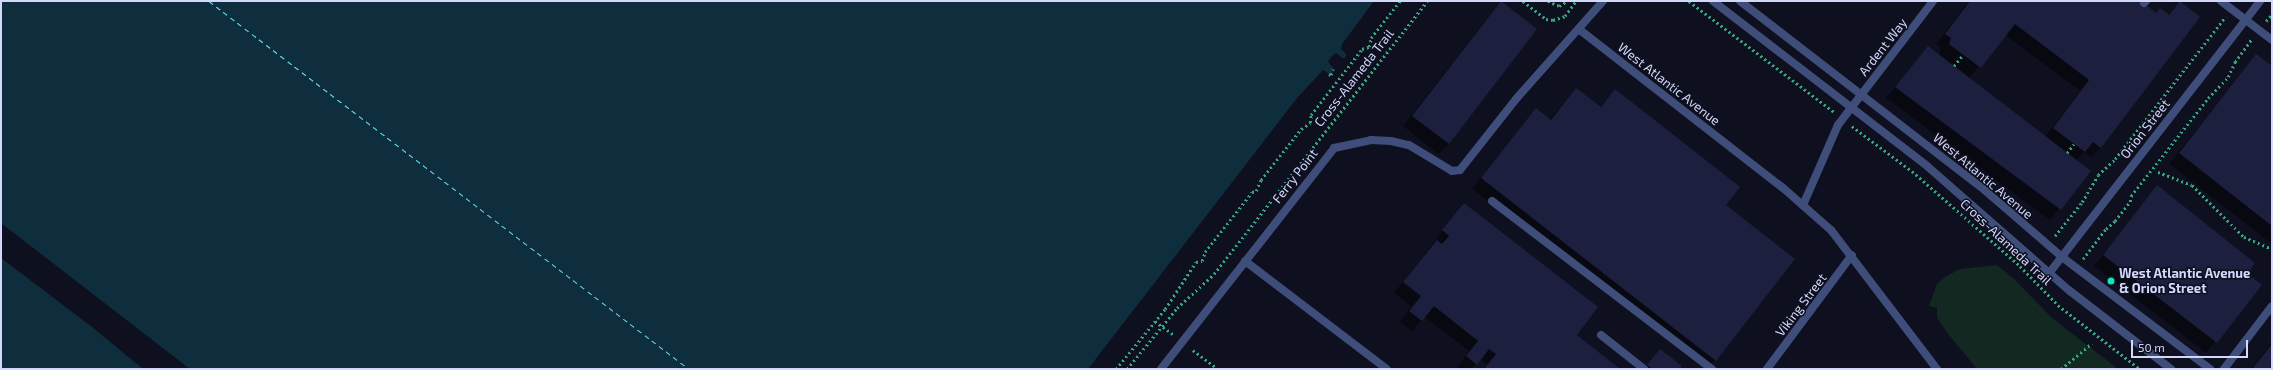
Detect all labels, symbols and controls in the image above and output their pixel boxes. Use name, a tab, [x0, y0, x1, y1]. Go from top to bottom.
street label: Ardent Way	[1856, 15, 1910, 79]
street label: Cross-Alameda Trail	[1311, 26, 1397, 130]
street label: West Atlantic Avenue	[1615, 39, 1723, 129]
street label: Orion Street	[2117, 96, 2173, 162]
street label: West Atlantic Avenue	[1930, 130, 2036, 222]
street label: Ferry Point	[1269, 146, 1321, 206]
street label: Cross-Alameda Trail	[1957, 196, 2055, 288]
place label: West Atlantic Avenue & Orion Street	[2119, 266, 2251, 297]
street label: Viking Street	[1772, 270, 1830, 340]
marker: West Atlantic Avenue & Orion Street	[2106, 276, 2116, 286]
scale bar	[2133, 332, 2250, 358]
text: 50 m	[2138, 340, 2165, 354]

